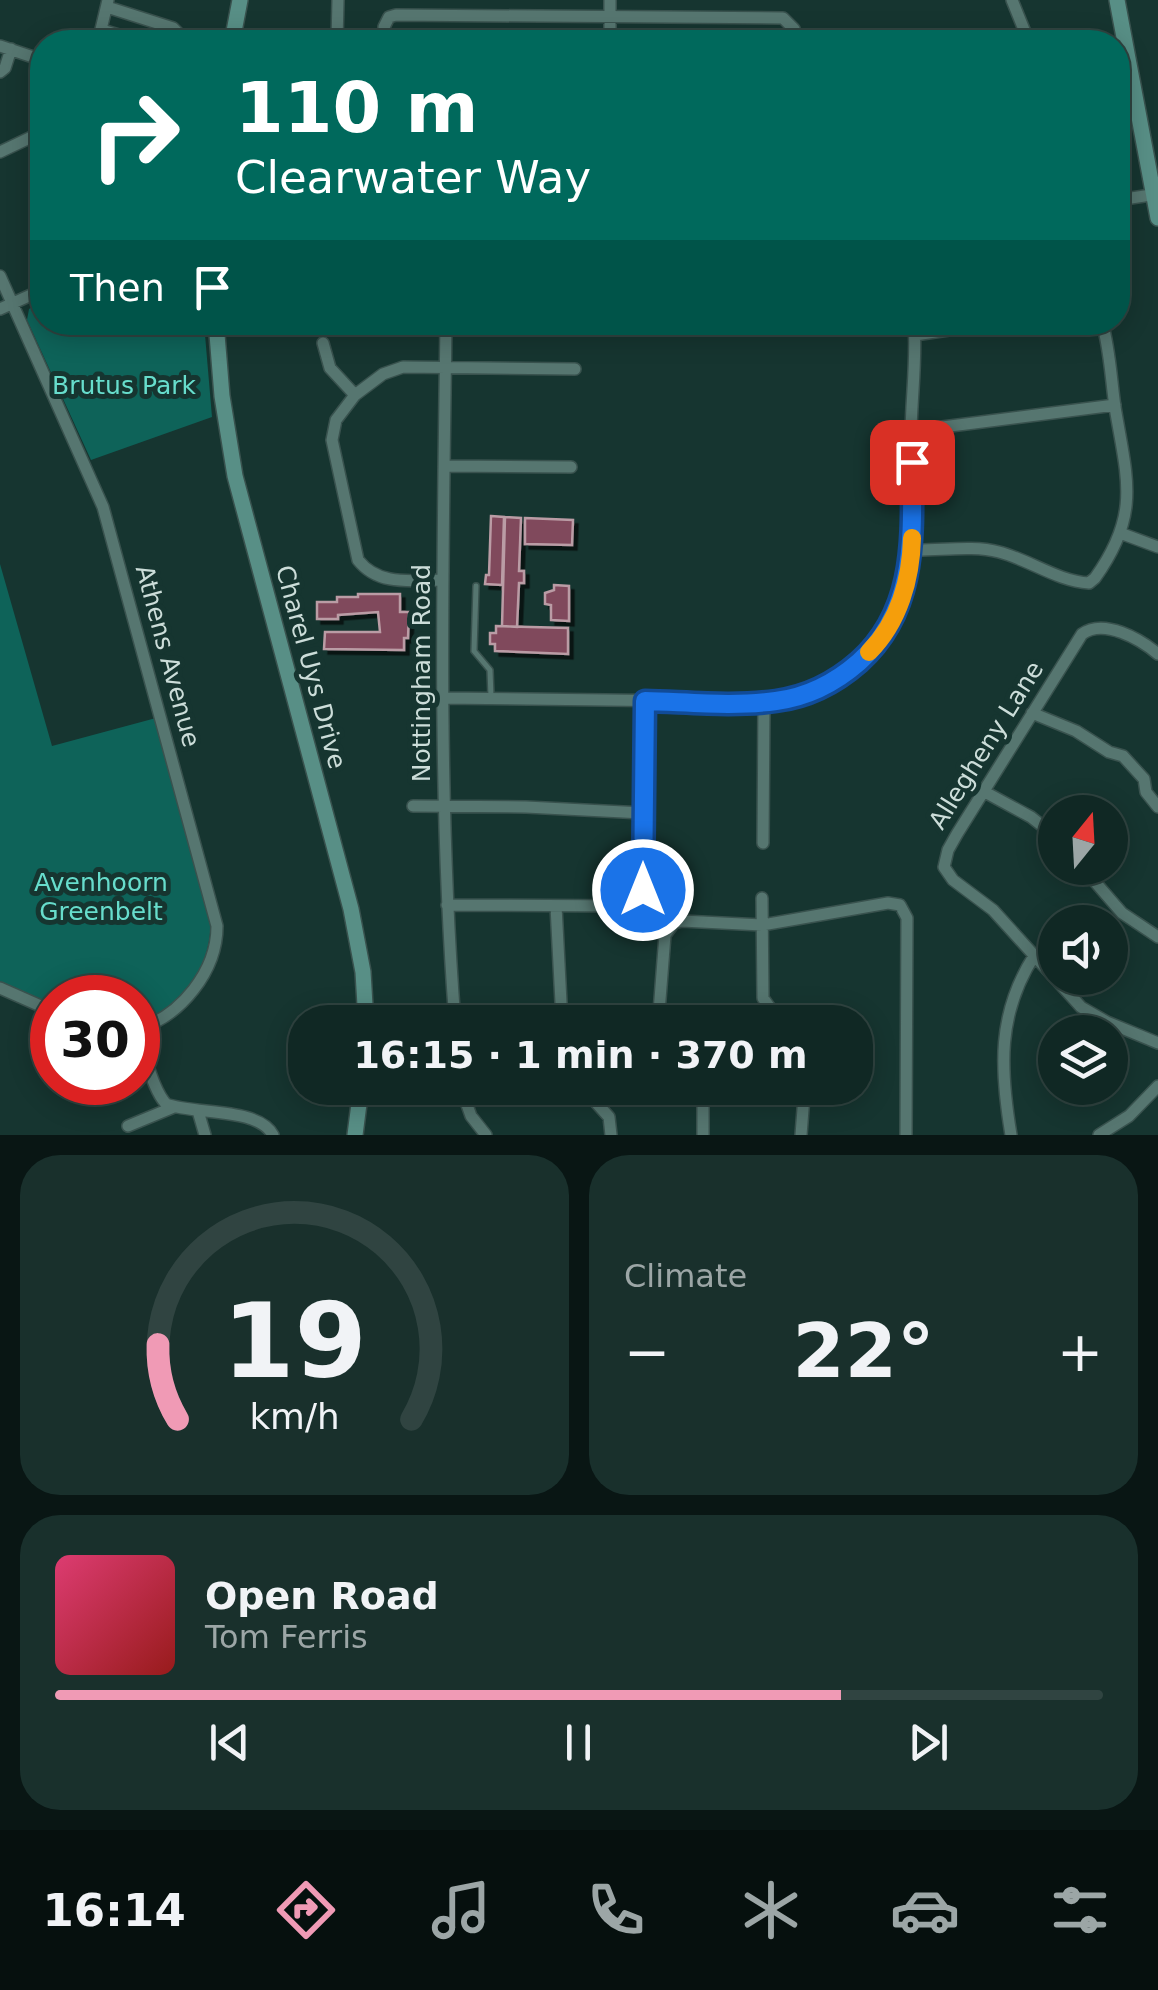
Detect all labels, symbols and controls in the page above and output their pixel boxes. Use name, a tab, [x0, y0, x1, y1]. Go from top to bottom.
text: 110 m	[235, 67, 478, 149]
icon: right	[70, 70, 200, 200]
text: Clearwater Way	[235, 151, 591, 204]
icon: arrive	[185, 260, 240, 315]
text: Then	[70, 266, 165, 310]
park label: Brutus Park	[52, 371, 196, 400]
pin	[870, 420, 955, 505]
icon: arrive	[885, 435, 940, 490]
street label: Athens Avenue	[130, 562, 206, 750]
street label: Charel Uys Drive	[270, 562, 352, 772]
street label: Nottingham Road	[407, 564, 436, 782]
street label: Allegheny Lane	[923, 656, 1049, 834]
north arrow	[1038, 795, 1128, 885]
map controls	[1038, 795, 1128, 1105]
position arrow	[591, 838, 695, 942]
park label: Avenhoorn Greenbelt	[34, 868, 168, 926]
button: sound	[1038, 905, 1128, 995]
speed limit sign: 30	[30, 975, 160, 1105]
button: layers	[1038, 1015, 1128, 1105]
text: 16:15 · 1 min · 370 m	[353, 1033, 808, 1077]
text: Climate	[624, 1257, 747, 1295]
text: 19	[222, 1280, 367, 1402]
text: 22°	[793, 1307, 934, 1395]
text: −	[624, 1320, 670, 1384]
text: +	[1057, 1320, 1103, 1384]
text: km/h	[249, 1396, 340, 1437]
text: Open Road	[205, 1574, 439, 1618]
text: Tom Ferris	[205, 1618, 368, 1656]
icon: previous	[202, 1715, 257, 1770]
icon: pause	[551, 1715, 606, 1770]
icon: next	[901, 1715, 956, 1770]
icon: directions	[271, 1875, 341, 1945]
icon: music	[426, 1875, 496, 1945]
icon: phone	[581, 1875, 651, 1945]
icon: climate	[736, 1875, 806, 1945]
icon: car	[890, 1875, 960, 1945]
icon: filters	[1045, 1875, 1115, 1945]
text: 16:14	[42, 1884, 186, 1937]

